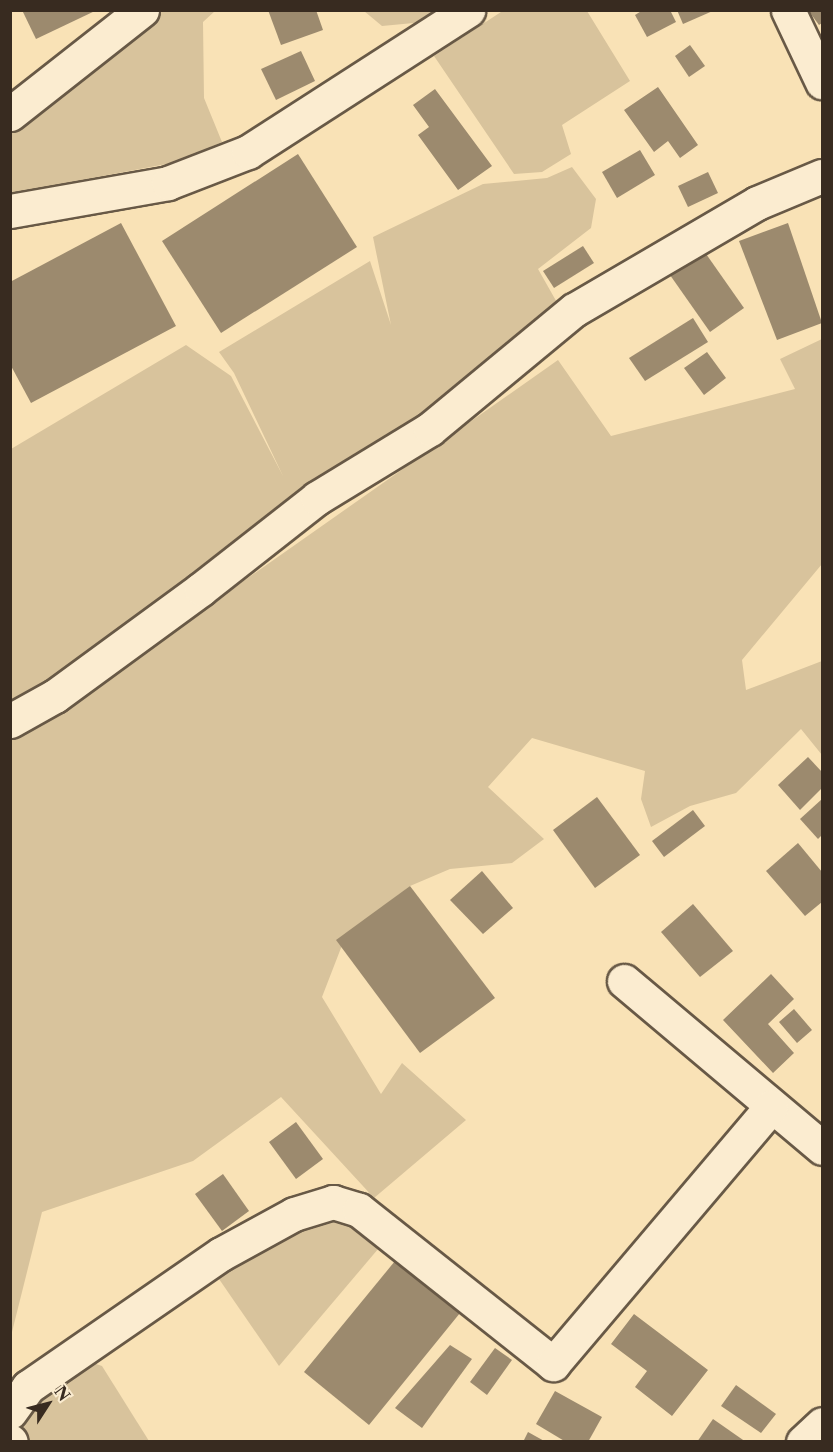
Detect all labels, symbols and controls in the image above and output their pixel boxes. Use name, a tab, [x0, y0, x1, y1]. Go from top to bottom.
north arrow	[18, 1374, 78, 1434]
text: N	[50, 1382, 75, 1405]

